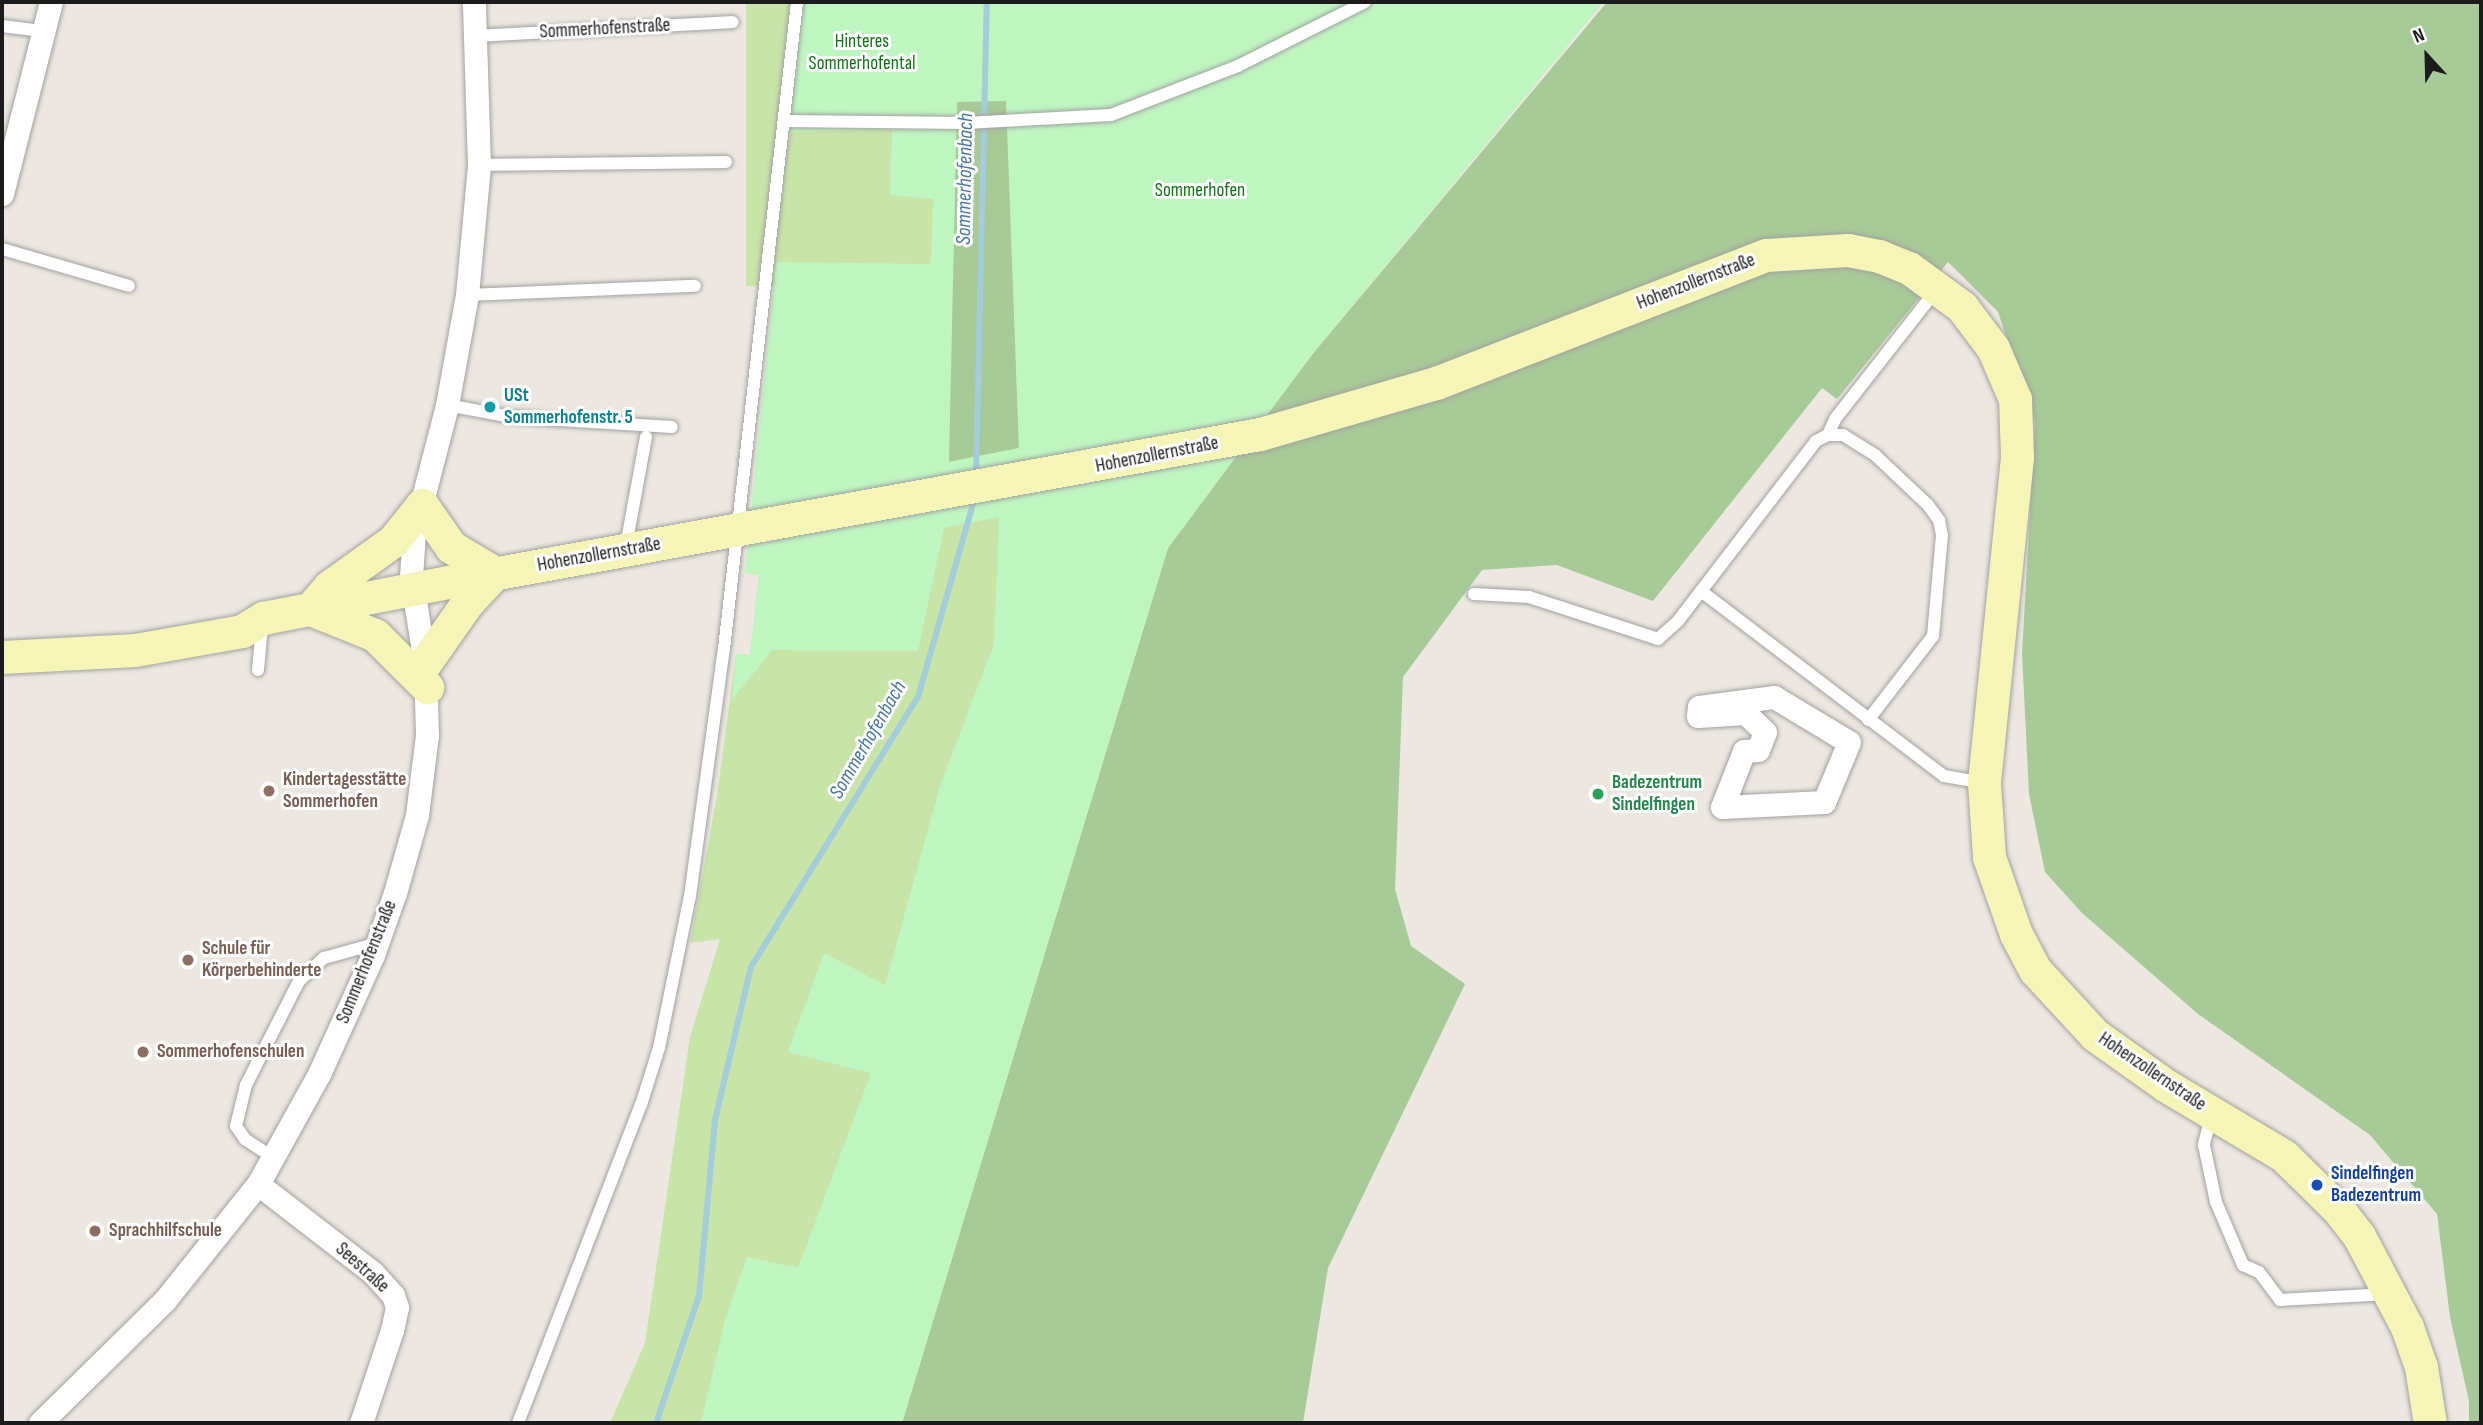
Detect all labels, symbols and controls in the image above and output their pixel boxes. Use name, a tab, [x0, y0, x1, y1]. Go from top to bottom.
street label: Sommerhofenstraße	[539, 14, 671, 44]
north arrow	[2392, 21, 2462, 91]
text: N	[2410, 24, 2428, 49]
park label: Hinteres Sommerhofental	[809, 31, 915, 75]
water label: Sommerhofenbach	[951, 113, 979, 245]
park label: Sommerhofen	[1155, 180, 1245, 202]
street label: Hohenzollernstraße	[1634, 249, 1758, 315]
place label: USt Sommerhofenstr. 5	[504, 385, 633, 429]
marker: USt Sommerhofenstr. 5	[482, 399, 498, 415]
street label: Hohenzollernstraße	[1094, 432, 1220, 478]
street label: Hohenzollernstraße	[536, 533, 662, 577]
water label: Sommerhofenbach	[824, 677, 912, 803]
place label: Kindertagesstätte Sommerhofen	[283, 769, 406, 813]
place label: Badezentrum Sindelfingen	[1612, 772, 1702, 816]
marker: Kindertagesstätte Sommerhofen	[261, 783, 277, 799]
marker: Badezentrum Sindelfingen	[1590, 786, 1606, 802]
street label: Sommerhofenstraße	[332, 897, 402, 1027]
place label: Schule für Körperbehinderte	[202, 938, 321, 982]
marker: Schule für Körperbehinderte	[180, 952, 196, 968]
street label: Hohenzollernstraße	[2094, 1028, 2210, 1116]
place label: Sommerhofenschulen	[157, 1041, 304, 1063]
marker: Sommerhofenschulen	[135, 1044, 151, 1060]
place label: Sindelfingen Badezentrum	[2331, 1163, 2421, 1207]
marker: Sindelfingen Badezentrum	[2309, 1177, 2325, 1193]
place label: Sprachhilfschule	[109, 1220, 222, 1242]
marker: Sprachhilfschule	[87, 1223, 103, 1239]
street label: Seestraße	[331, 1238, 393, 1298]

